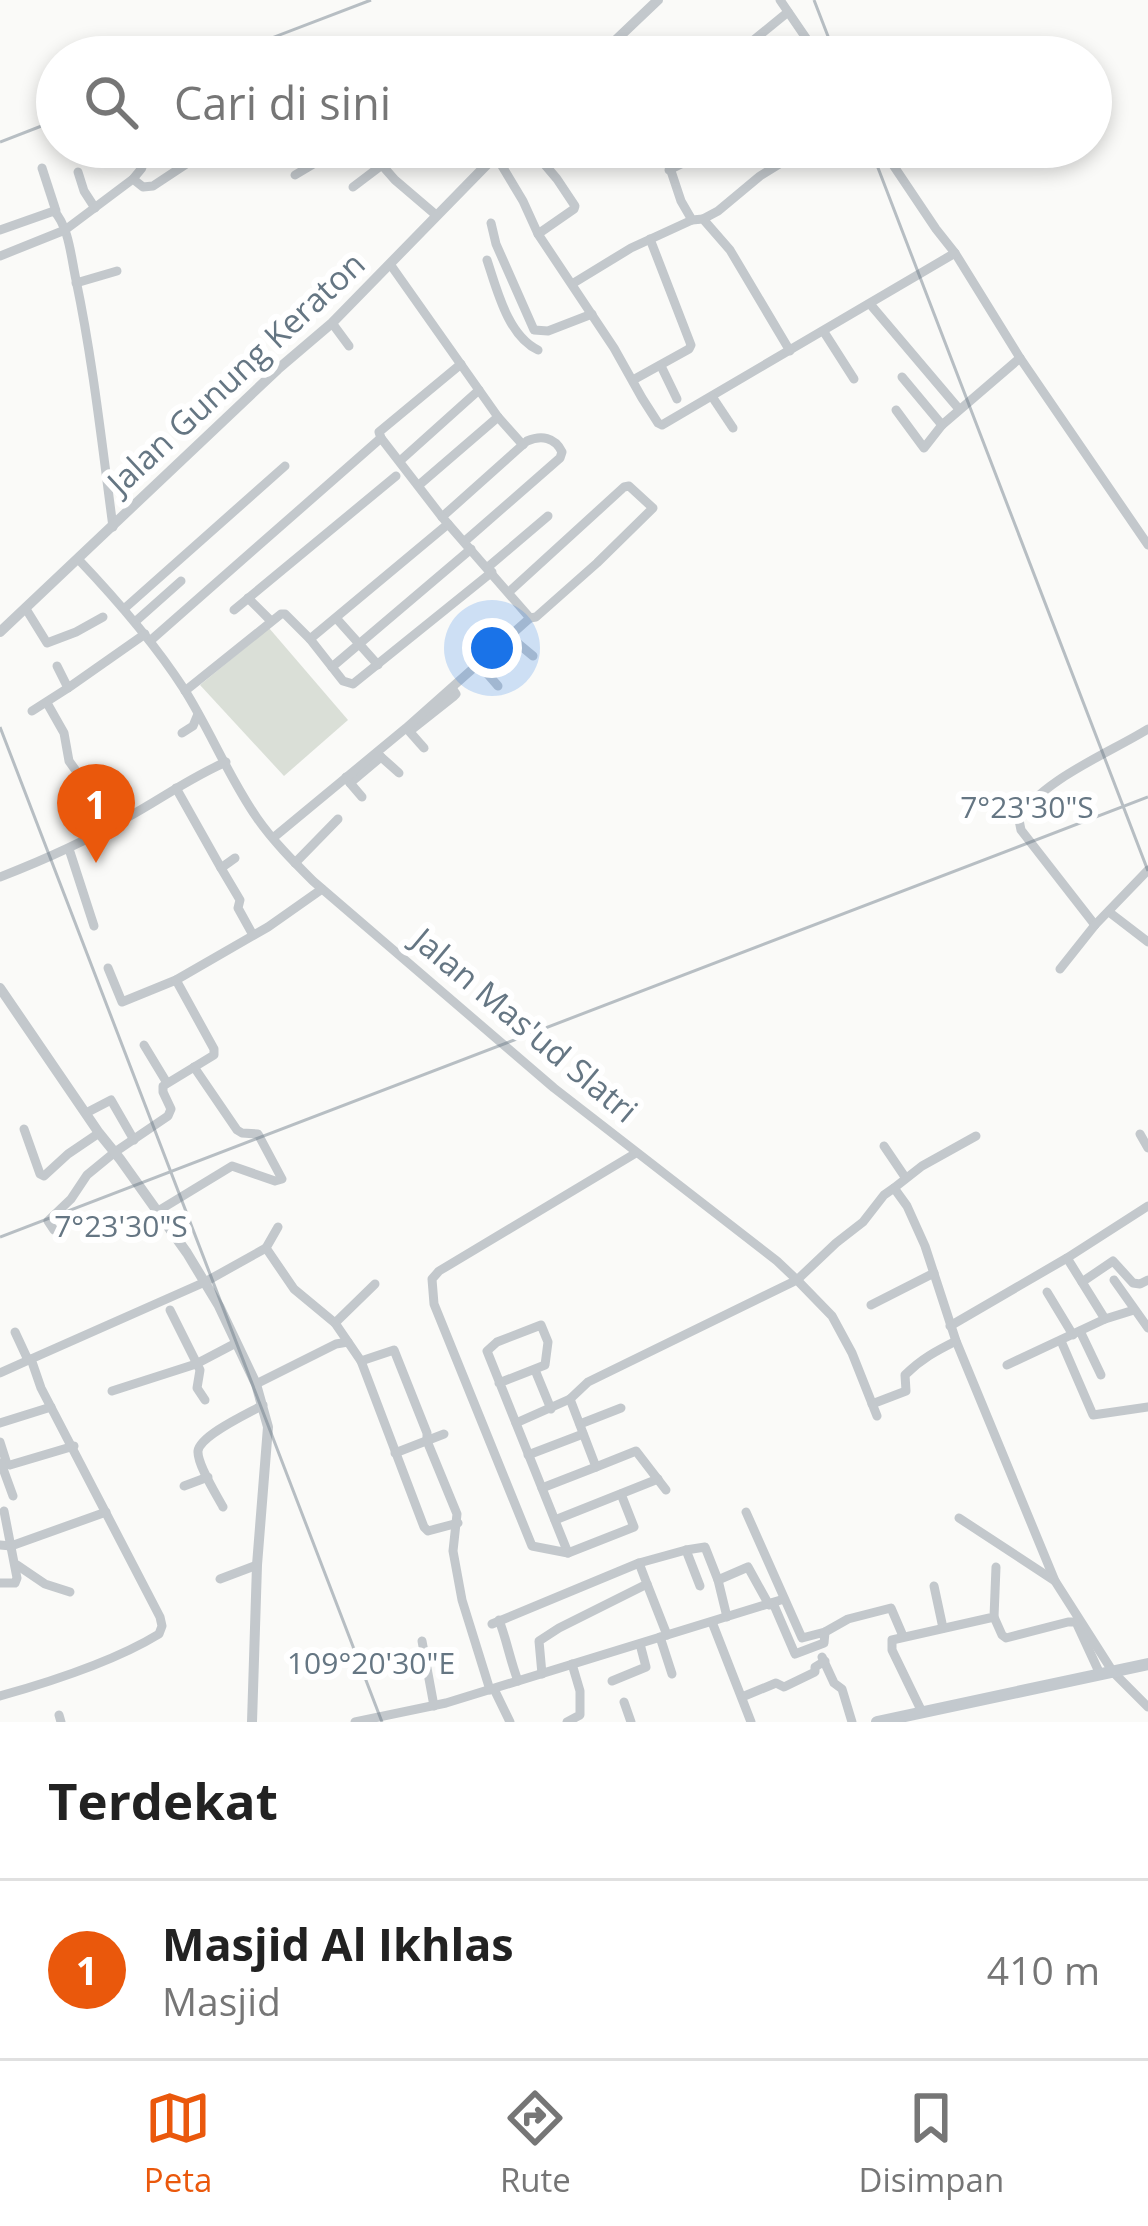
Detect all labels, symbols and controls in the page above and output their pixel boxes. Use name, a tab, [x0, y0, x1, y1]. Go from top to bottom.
search box	[36, 36, 1112, 168]
icon: search	[78, 69, 144, 135]
text: Cari di sini	[174, 72, 391, 133]
street label: Jalan Gunung Keraton	[95, 241, 374, 506]
your location	[462, 618, 522, 678]
pin: 1	[57, 764, 135, 863]
text: 7°23'30"S	[960, 786, 1094, 827]
street label: Jalan Mas'ud Slatri	[401, 915, 647, 1132]
text: 7°23'30"S	[54, 1205, 188, 1246]
text: 109°20'30"E	[287, 1642, 455, 1683]
text: Terdekat	[48, 1765, 278, 1835]
text: Masjid Al Ikhlas	[162, 1913, 514, 1974]
text: 1	[76, 1943, 98, 1996]
text: 410 m	[987, 1943, 1100, 1996]
text: Masjid	[162, 1974, 281, 2027]
tab: Peta	[144, 2085, 212, 2202]
tab: Rute	[500, 2085, 571, 2202]
tab: Disimpan	[858, 2085, 1004, 2202]

